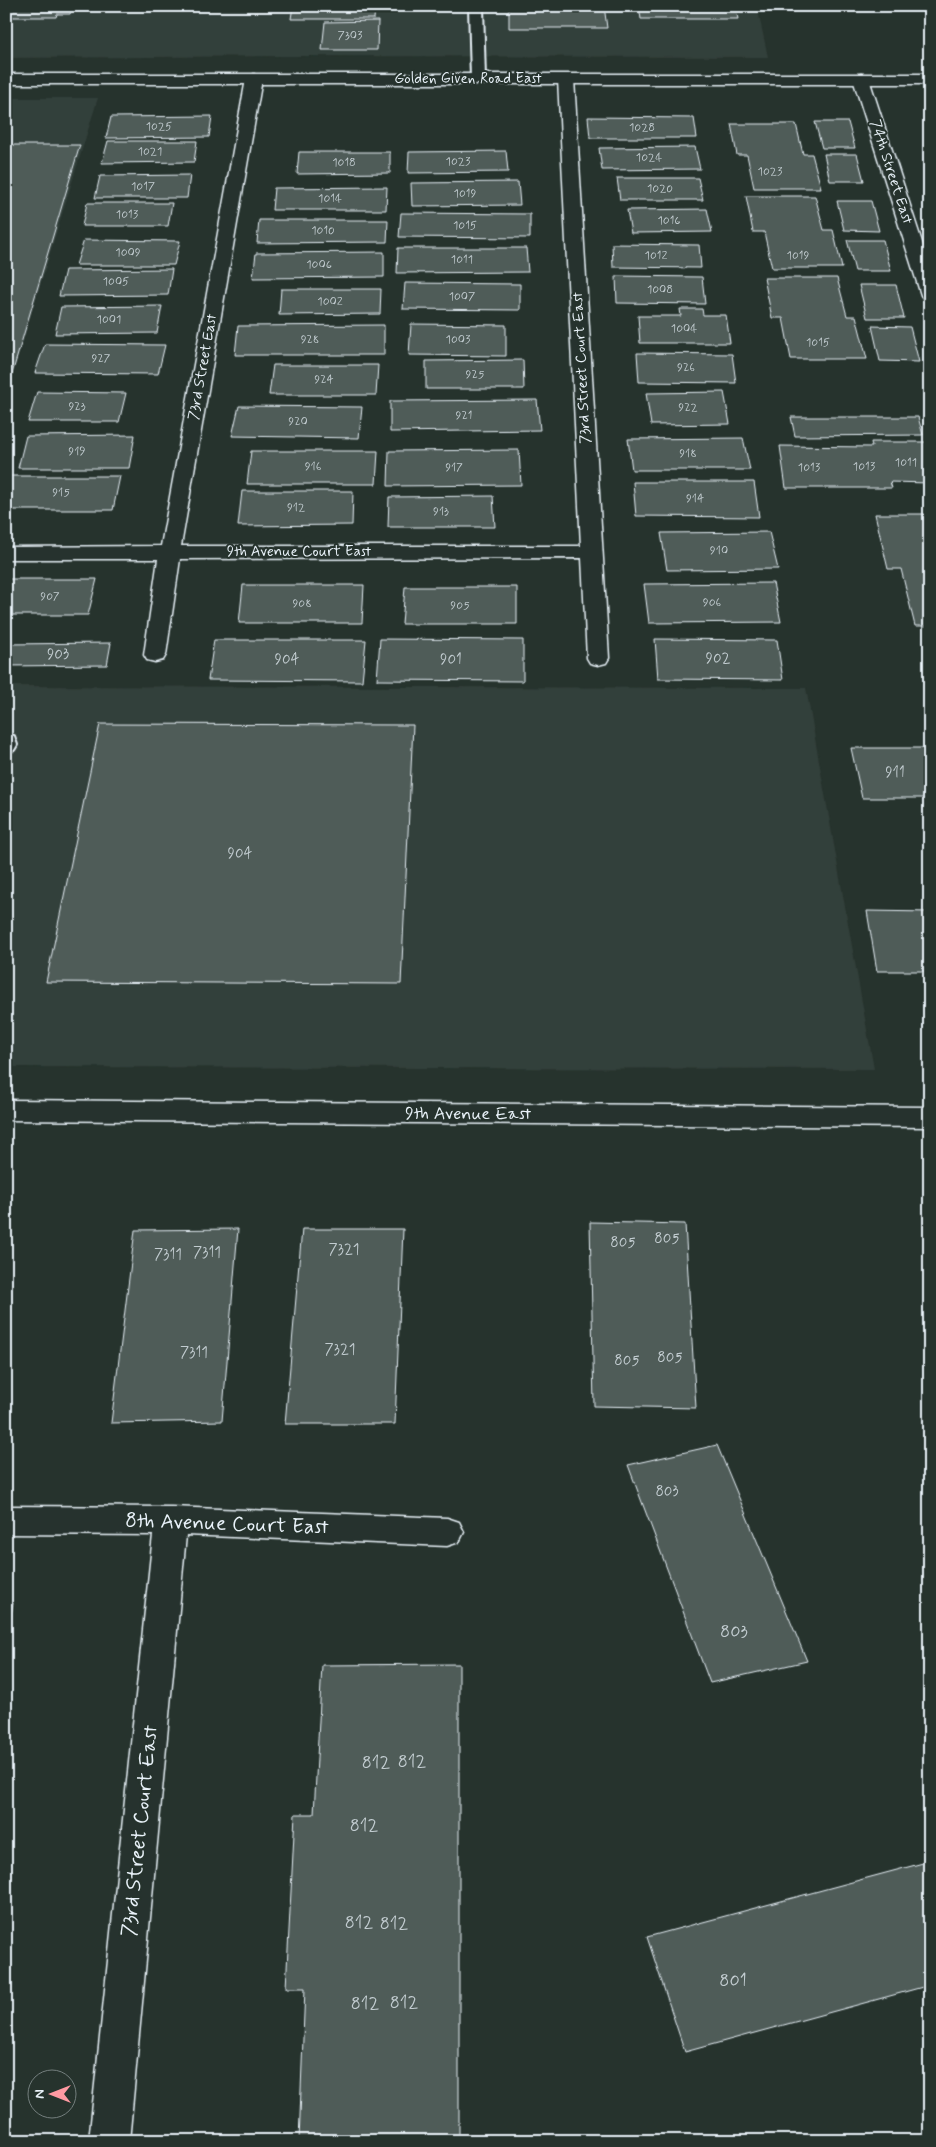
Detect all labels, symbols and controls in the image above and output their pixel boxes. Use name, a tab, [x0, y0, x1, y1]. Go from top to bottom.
house number: 7303	[338, 28, 363, 44]
street label: Golden Given Road East	[394, 69, 542, 89]
street label: 74th Street East	[865, 117, 917, 227]
house number: 1025	[146, 119, 172, 135]
house number: 1028	[629, 120, 655, 136]
house number: 1021	[138, 144, 162, 160]
house number: 1024	[636, 150, 662, 166]
house number: 1023	[446, 154, 471, 170]
house number: 1018	[332, 155, 356, 171]
house number: 1023	[758, 164, 783, 180]
house number: 1017	[131, 179, 155, 195]
house number: 1020	[647, 181, 673, 197]
house number: 1019	[454, 186, 476, 202]
house number: 1014	[318, 191, 342, 207]
house number: 1013	[116, 207, 139, 223]
house number: 1016	[657, 213, 681, 229]
house number: 1015	[453, 218, 477, 234]
house number: 1010	[311, 223, 335, 239]
house number: 1009	[115, 245, 141, 261]
house number: 1012	[645, 248, 668, 264]
house number: 1019	[787, 248, 809, 264]
house number: 1011	[451, 252, 473, 268]
house number: 1006	[306, 257, 332, 273]
house number: 1005	[103, 274, 129, 290]
house number: 1008	[647, 282, 673, 298]
house number: 1007	[449, 289, 475, 305]
street label: 73rd Street Court East	[568, 291, 596, 444]
house number: 1002	[317, 294, 343, 310]
house number: 1001	[97, 312, 121, 328]
street label: 73rd Street East	[184, 312, 222, 422]
house number: 1004	[671, 321, 697, 337]
house number: 928	[301, 332, 319, 348]
house number: 1003	[446, 332, 471, 348]
house number: 1015	[806, 335, 830, 351]
house number: 927	[92, 351, 111, 367]
house number: 926	[677, 360, 695, 376]
house number: 925	[466, 367, 485, 383]
house number: 924	[314, 372, 334, 388]
house number: 923	[68, 399, 86, 415]
house number: 922	[678, 400, 698, 416]
house number: 921	[456, 408, 472, 424]
house number: 920	[288, 414, 308, 430]
house number: 919	[68, 444, 86, 460]
house number: 918	[679, 446, 697, 462]
house number: 1011	[895, 455, 917, 471]
house number: 916	[305, 459, 322, 475]
house number: 1013	[853, 459, 876, 475]
house number: 917	[445, 460, 463, 476]
house number: 1013	[798, 460, 821, 476]
house number: 915	[52, 485, 70, 501]
house number: 914	[686, 491, 704, 507]
house number: 912	[287, 500, 305, 516]
house number: 913	[433, 504, 449, 520]
street label: 9th Avenue Court East	[227, 542, 372, 562]
house number: 910	[710, 543, 728, 559]
house number: 907	[40, 589, 60, 605]
house number: 906	[703, 595, 722, 611]
house number: 908	[292, 596, 312, 612]
house number: 905	[450, 598, 470, 614]
house number: 903	[47, 645, 69, 665]
house number: 902	[706, 649, 730, 669]
house number: 904	[275, 650, 300, 670]
house number: 901	[440, 650, 462, 670]
house number: 911	[885, 763, 905, 783]
house number: 904	[228, 844, 253, 864]
street label: 9th Avenue East	[405, 1102, 532, 1126]
house number: 805	[654, 1229, 680, 1249]
house number: 805	[610, 1233, 636, 1253]
house number: 7321	[328, 1240, 360, 1260]
house number: 7311	[193, 1243, 221, 1263]
house number: 7311	[154, 1245, 182, 1265]
house number: 7321	[324, 1340, 356, 1360]
house number: 7311	[180, 1343, 208, 1363]
house number: 805	[657, 1348, 683, 1368]
house number: 805	[614, 1351, 640, 1371]
house number: 803	[655, 1482, 679, 1502]
street label: 8th Avenue Court East	[125, 1506, 330, 1542]
house number: 803	[720, 1620, 748, 1644]
street label: 73rd Street Court East	[115, 1723, 165, 1938]
house number: 812	[398, 1750, 427, 1774]
house number: 812	[362, 1751, 391, 1775]
house number: 812	[350, 1814, 379, 1838]
house number: 812	[345, 1911, 374, 1935]
house number: 812	[380, 1912, 409, 1936]
house number: 801	[719, 1969, 747, 1993]
house number: 812	[390, 1991, 419, 2015]
house number: 812	[351, 1992, 380, 2016]
north arrow	[28, 2070, 78, 2120]
text: N	[31, 2089, 49, 2099]

